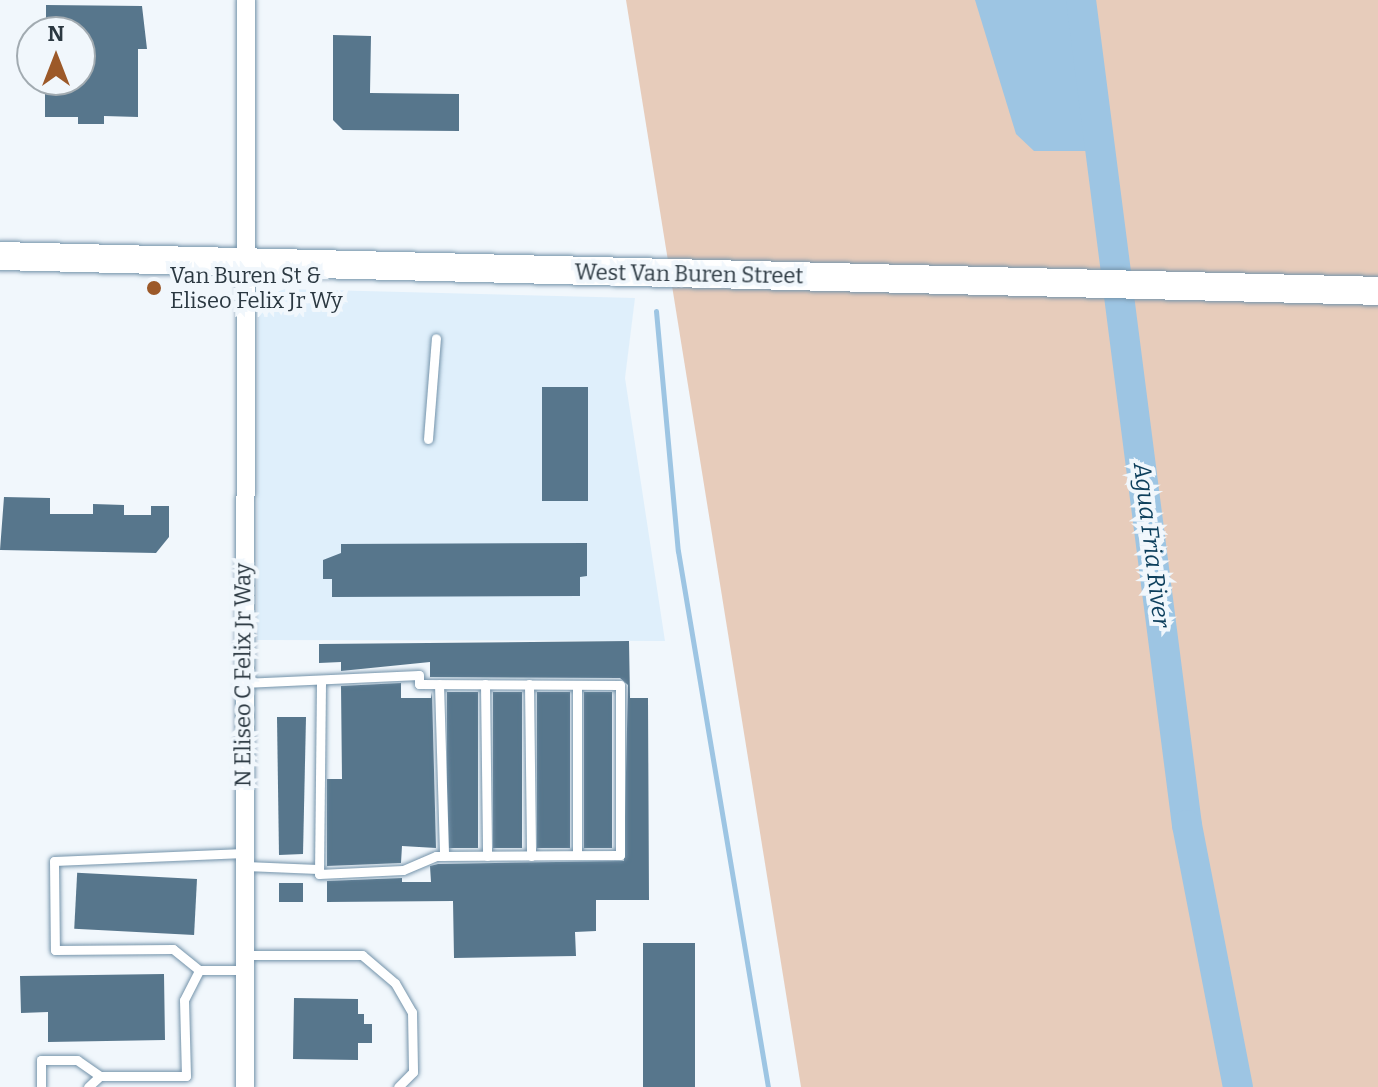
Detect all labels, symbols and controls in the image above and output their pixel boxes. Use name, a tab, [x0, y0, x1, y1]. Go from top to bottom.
north arrow	[16, 16, 96, 96]
text: N	[48, 20, 64, 47]
street label: West Van Buren Street	[574, 259, 804, 289]
place label: Van Buren St & Eliseo Felix Jr Wy	[170, 262, 343, 314]
marker: Van Buren St & Eliseo Felix Jr Wy	[145, 279, 163, 297]
water label: Agua Fria River	[1127, 461, 1175, 629]
street label: N Eliseo C Felix Jr Way	[230, 563, 256, 787]

